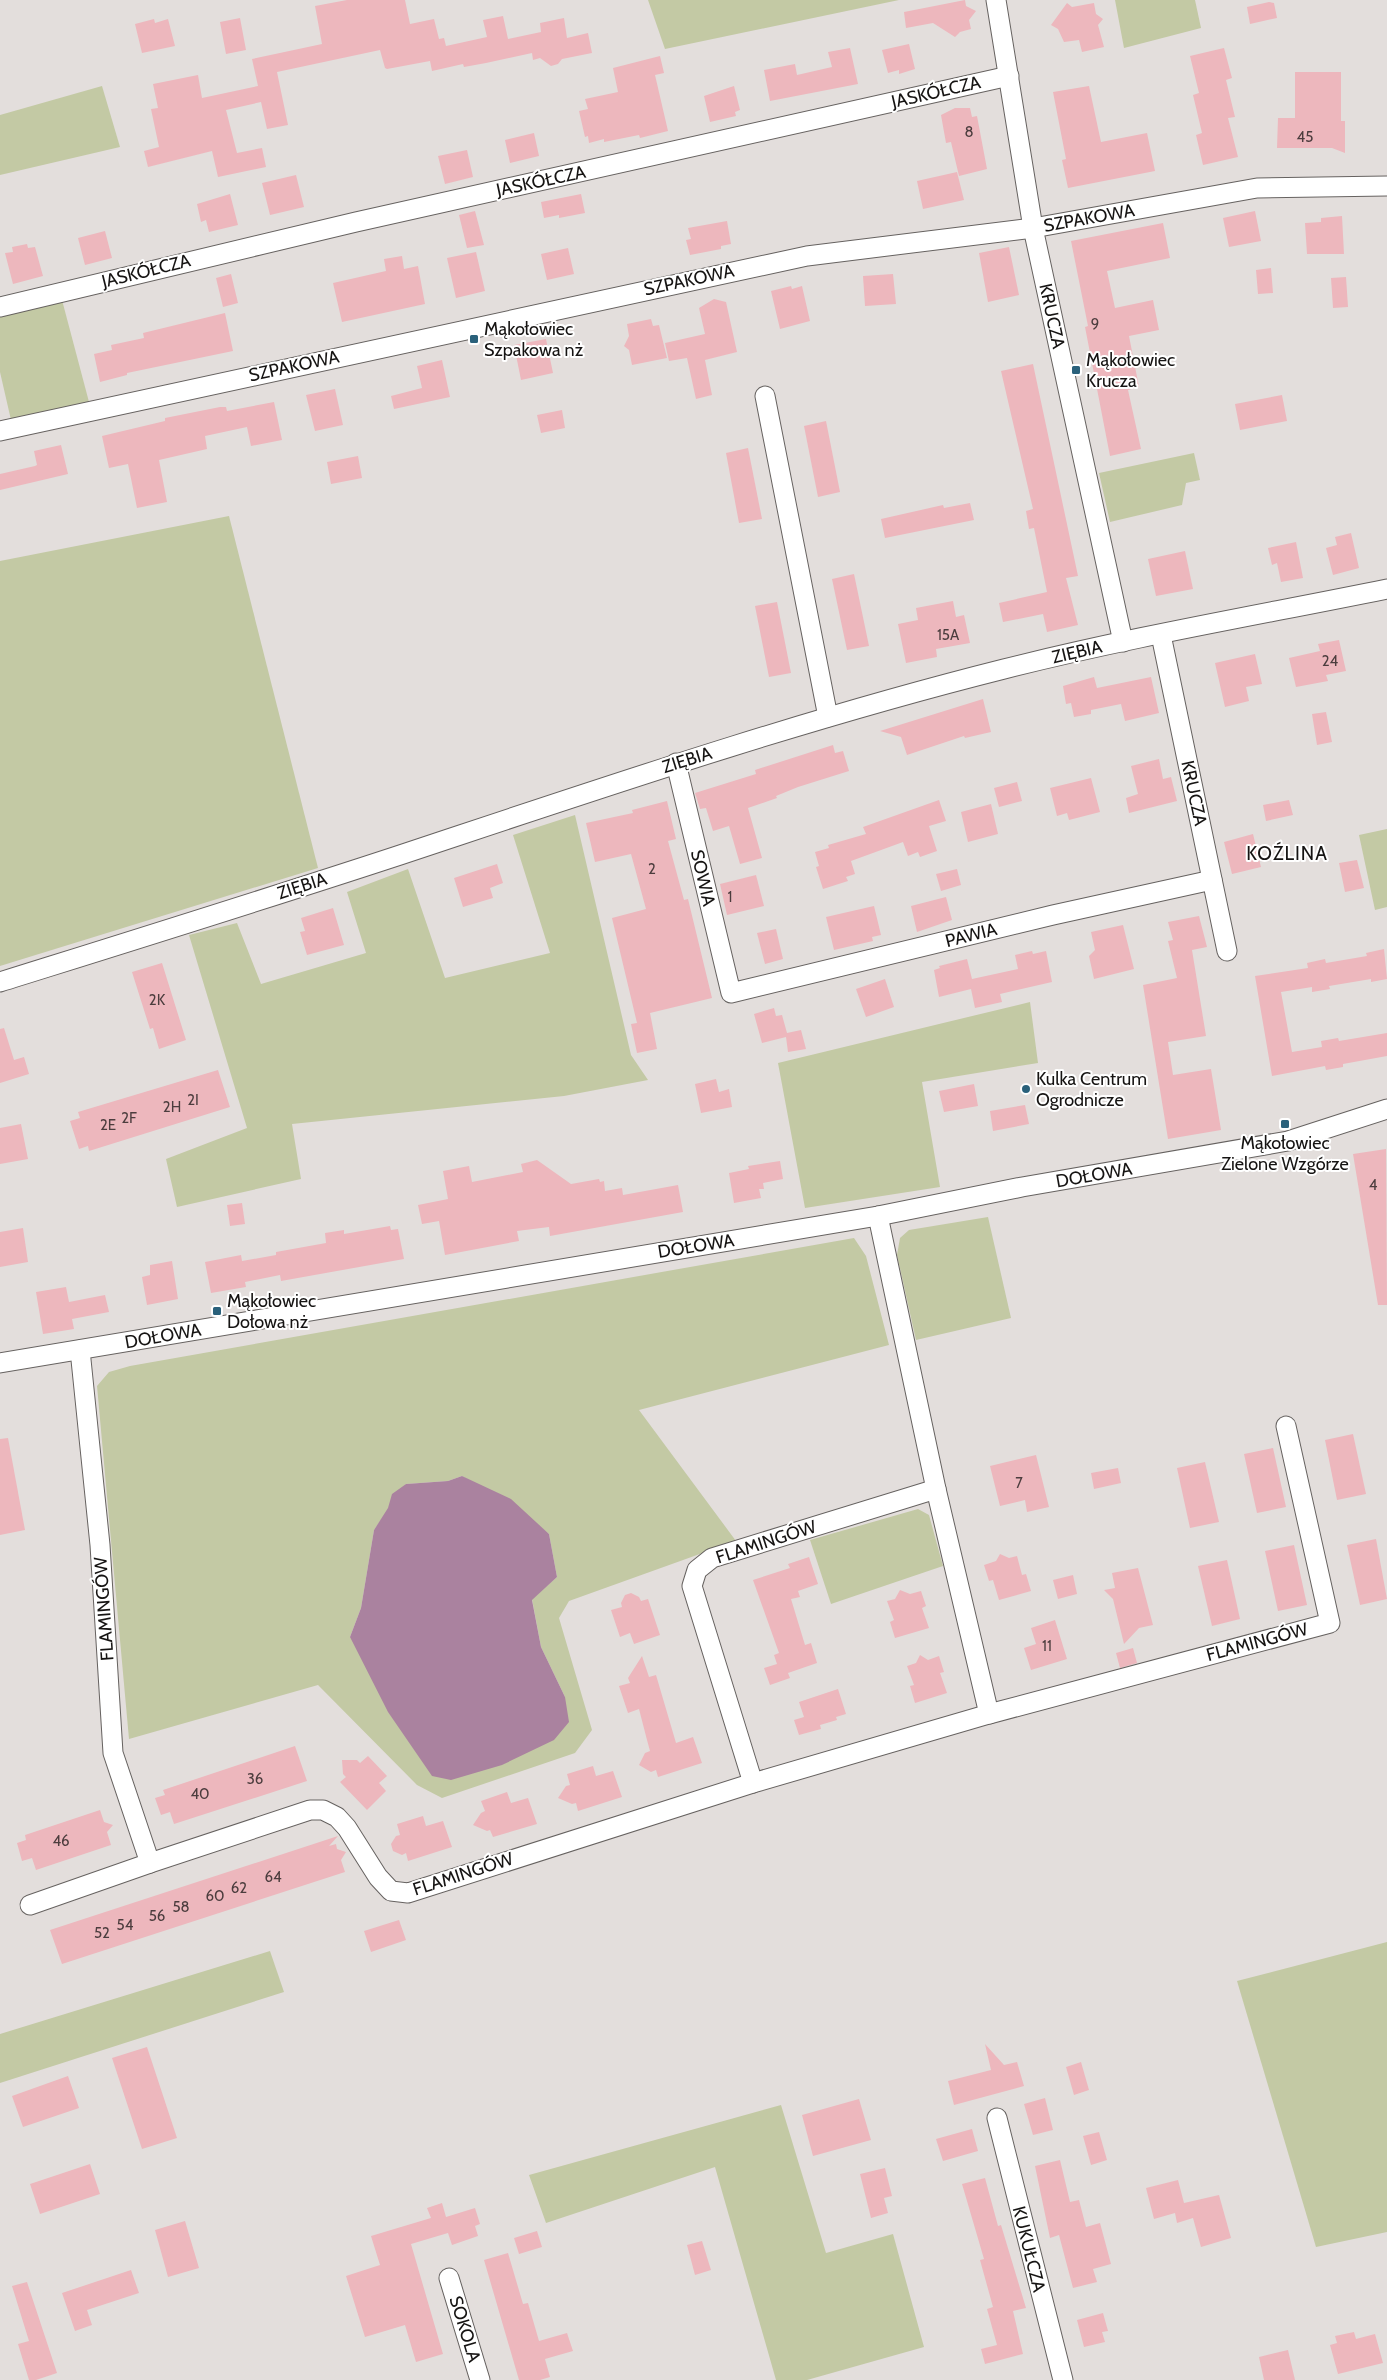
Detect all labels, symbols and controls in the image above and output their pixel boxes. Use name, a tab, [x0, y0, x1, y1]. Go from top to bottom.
street label: JASKÓŁCZA	[888, 71, 983, 113]
house number: 8	[964, 123, 974, 141]
house number: 45	[1297, 128, 1313, 146]
street label: JASKÓŁCZA	[493, 161, 588, 201]
street label: SZPAKOWA	[1042, 199, 1136, 237]
street label: JASKÓŁCZA	[98, 249, 193, 293]
street label: SZPAKOWA	[642, 260, 736, 300]
street label: KRUCZA	[1034, 281, 1070, 351]
house number: 9	[1091, 315, 1099, 333]
place label: Mąkołowiec Szpakowa nż	[484, 318, 584, 361]
marker: Mąkołowiec Szpakowa nż	[468, 333, 480, 345]
street label: SZPAKOWA	[247, 346, 341, 386]
place label: Mąkołowiec Krucza	[1086, 349, 1175, 392]
marker: Mąkołowiec Krucza	[1070, 364, 1082, 376]
house number: 15A	[937, 626, 960, 644]
street label: ZIĘBIA	[1050, 636, 1104, 668]
house number: 24	[1322, 652, 1339, 670]
street label: ZIĘBIA	[659, 742, 715, 778]
street label: KRUCZA	[1176, 758, 1212, 828]
district label: KOŹLINA	[1246, 841, 1328, 865]
street label: SOWIA	[686, 848, 720, 908]
house number: 2	[648, 860, 656, 878]
street label: ZIĘBIA	[274, 868, 330, 904]
house number: 1	[728, 888, 732, 906]
street label: PAWIA	[943, 918, 999, 952]
house number: 2K	[149, 991, 166, 1009]
place label: Kulka Centrum Ogrodnicze	[1036, 1068, 1147, 1111]
marker: Kulka Centrum Ogrodnicze	[1020, 1083, 1032, 1095]
house number: 2I	[187, 1091, 199, 1109]
house number: 2H	[163, 1098, 181, 1116]
house number: 2F	[121, 1109, 137, 1127]
house number: 2E	[100, 1116, 116, 1134]
marker: Mąkołowiec Zielone Wzgórze	[1279, 1118, 1291, 1130]
place label: Mąkołowiec Zielone Wzgórze	[1221, 1132, 1349, 1175]
street label: DOŁOWA	[1054, 1157, 1134, 1193]
house number: 4	[1369, 1176, 1378, 1194]
street label: DOŁOWA	[656, 1229, 736, 1263]
place label: Mąkołowiec Dołowa nż	[227, 1290, 316, 1333]
marker: Mąkołowiec Dołowa nż	[211, 1305, 223, 1317]
street label: DOŁOWA	[123, 1318, 203, 1354]
house number: 7	[1015, 1474, 1023, 1492]
street label: FLAMINGÓW	[713, 1515, 819, 1569]
street label: FLAMINGÓW	[89, 1556, 119, 1662]
street label: FLAMINGÓW	[1204, 1618, 1310, 1666]
house number: 11	[1042, 1637, 1052, 1655]
house number: 36	[247, 1770, 263, 1788]
house number: 40	[190, 1785, 210, 1803]
house number: 46	[52, 1832, 70, 1850]
street label: FLAMINGÓW	[410, 1847, 516, 1901]
house number: 64	[264, 1868, 282, 1886]
house number: 62	[231, 1879, 247, 1897]
house number: 60	[206, 1887, 225, 1905]
house number: 58	[172, 1898, 190, 1916]
house number: 56	[149, 1907, 165, 1925]
house number: 54	[117, 1916, 134, 1934]
house number: 52	[94, 1924, 110, 1942]
street label: KUKUŁCZA	[1008, 2204, 1050, 2294]
street label: SOKOLA	[445, 2293, 485, 2365]

